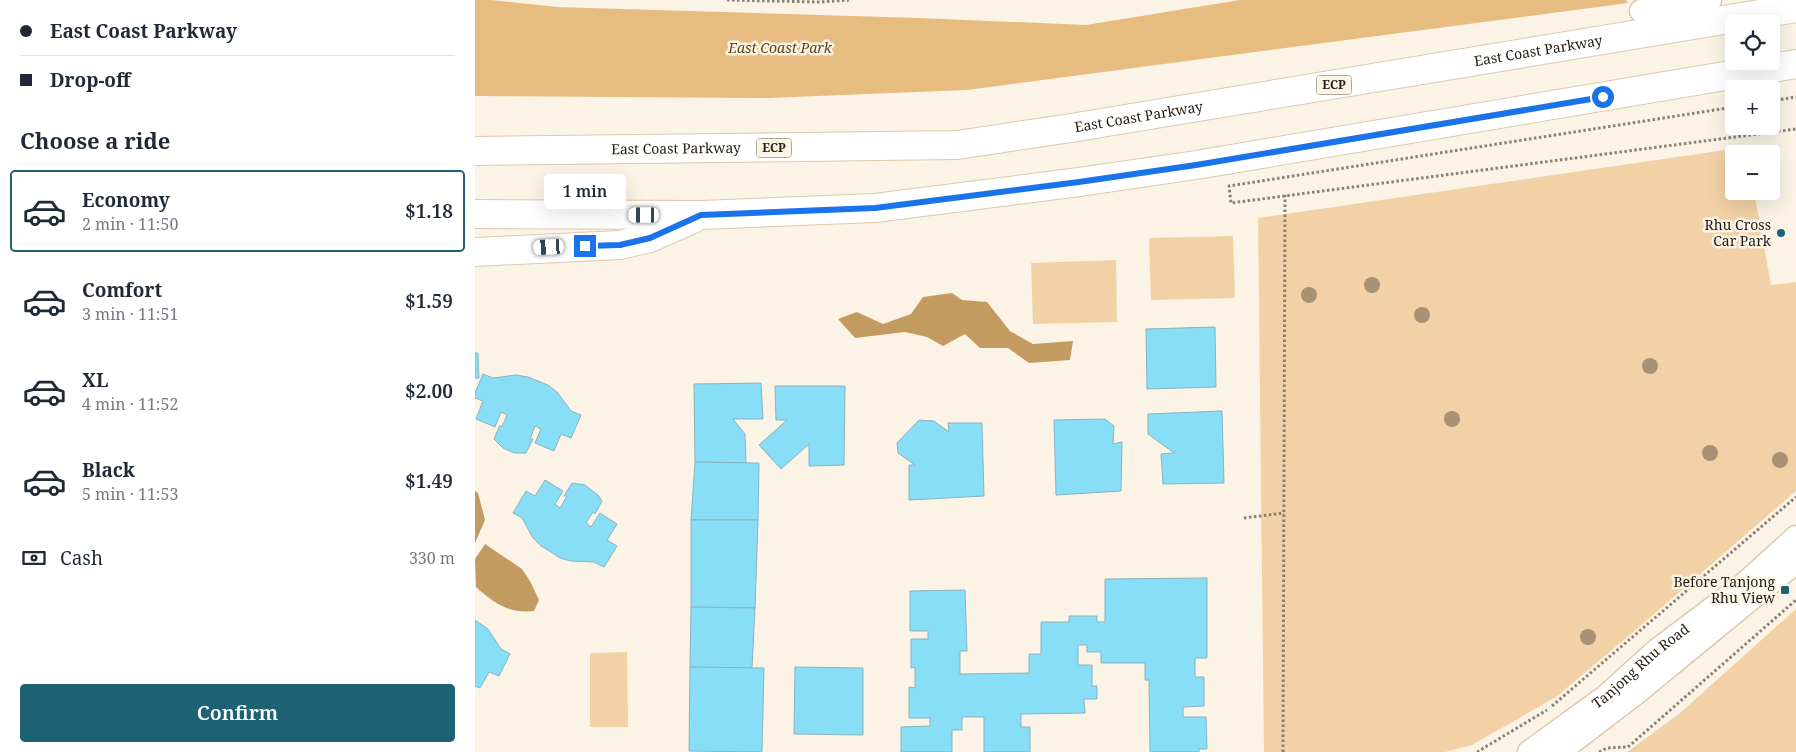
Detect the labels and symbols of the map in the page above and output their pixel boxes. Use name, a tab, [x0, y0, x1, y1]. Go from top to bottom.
street label: East Coast Parkway	[1473, 30, 1604, 70]
park label: East Coast Park	[727, 38, 833, 57]
road number: ECP	[1317, 76, 1351, 94]
route start	[1592, 86, 1614, 108]
street label: East Coast Parkway	[1073, 96, 1204, 136]
street label: East Coast Parkway	[611, 138, 741, 158]
road number: ECP	[757, 138, 791, 158]
callout: 1 min	[544, 174, 626, 208]
car	[629, 208, 659, 223]
place label: Rhu Cross Car Park	[1705, 215, 1772, 250]
marker: Rhu Cross Car Park	[1775, 227, 1787, 239]
route end	[574, 235, 596, 257]
car	[533, 239, 564, 255]
place label: Before Tanjong Rhu View	[1673, 572, 1776, 607]
marker: Before Tanjong Rhu View	[1779, 584, 1791, 596]
street label: Tanjong Rhu Road	[1588, 619, 1693, 712]

